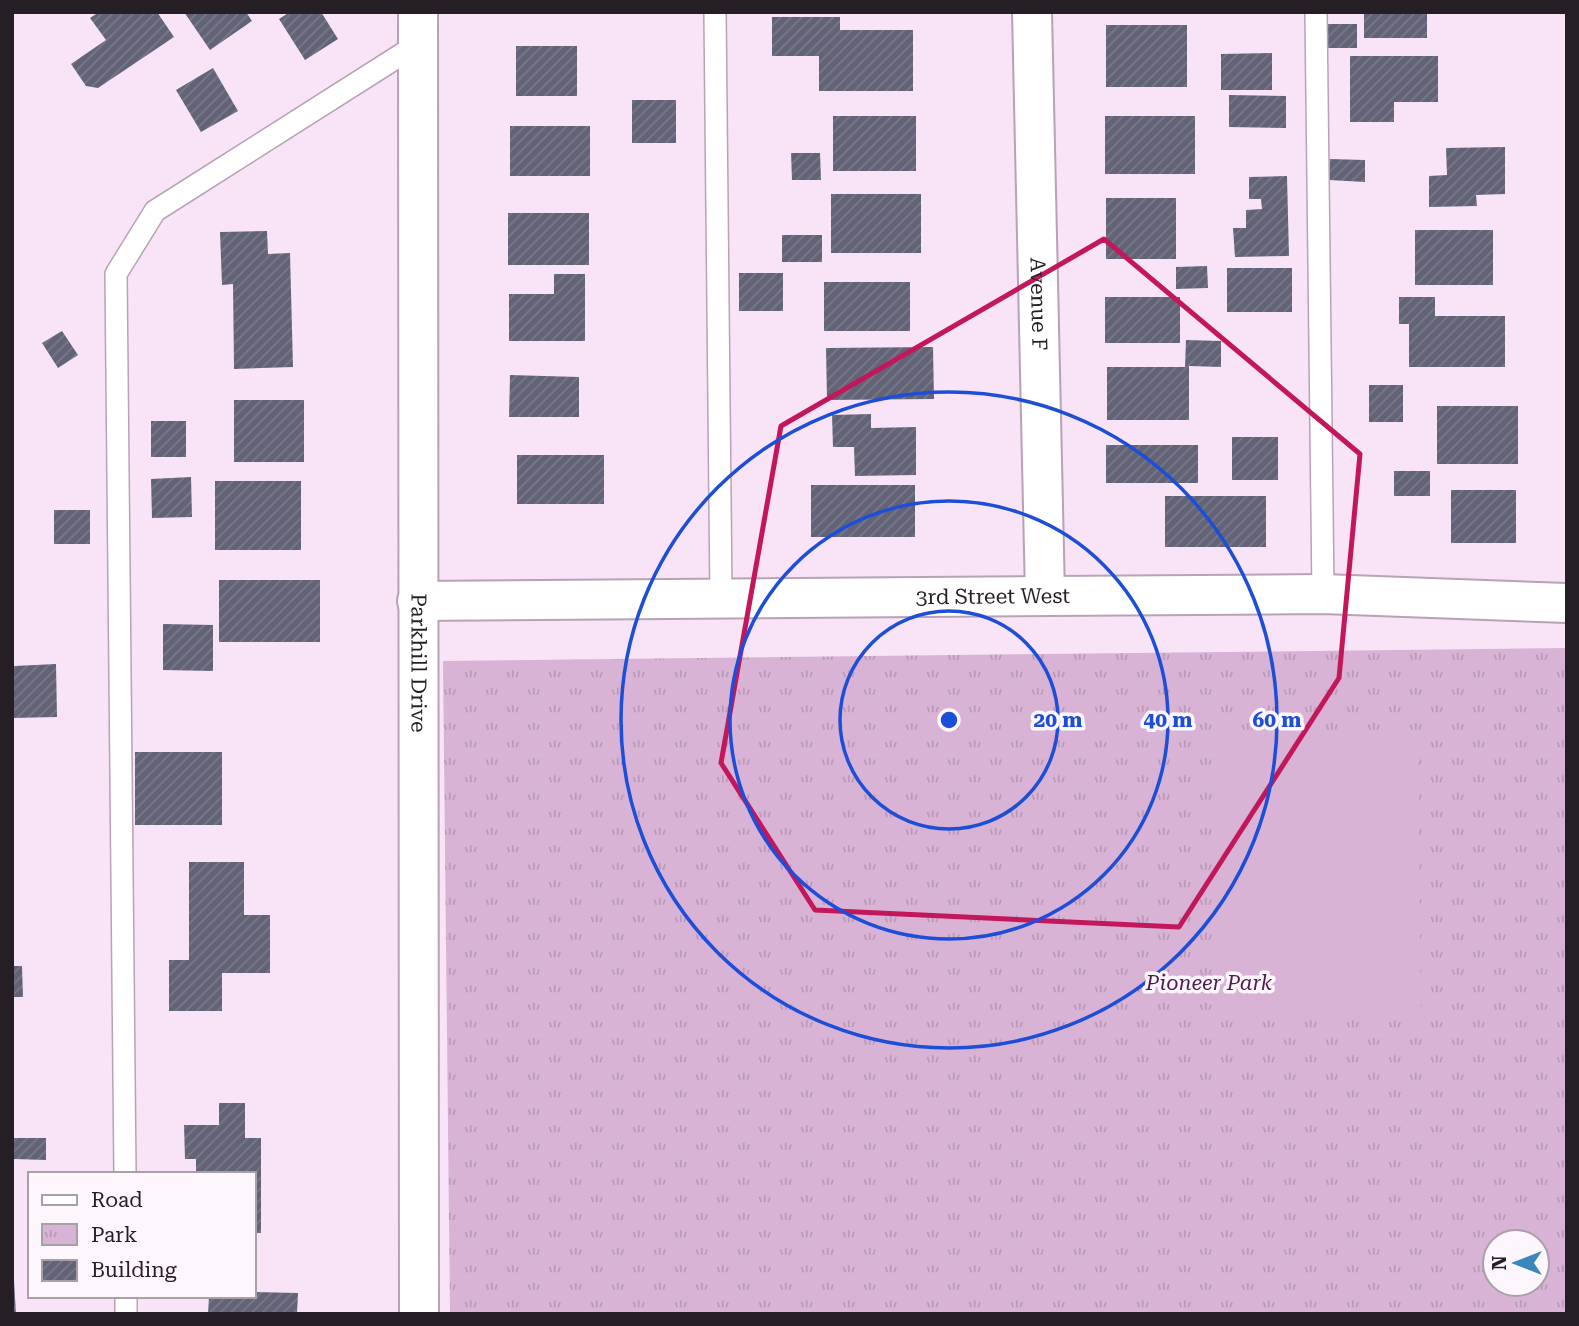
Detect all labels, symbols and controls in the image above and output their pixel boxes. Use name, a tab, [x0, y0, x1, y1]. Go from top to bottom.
street label: Avenue F	[1025, 257, 1052, 351]
street label: 3rd Street West	[916, 584, 1070, 609]
street label: Parkhill Drive	[406, 593, 431, 733]
centre of rings	[937, 708, 961, 732]
text: 20 m	[1033, 708, 1083, 732]
text: 40 m	[1143, 708, 1193, 732]
text: 60 m	[1252, 708, 1302, 732]
park label: Pioneer Park	[1145, 971, 1273, 995]
legend	[28, 1172, 256, 1298]
text: Road	[91, 1188, 143, 1212]
text: Park	[91, 1223, 137, 1247]
north arrow	[1481, 1228, 1551, 1298]
text: N	[1488, 1255, 1511, 1270]
text: Building	[91, 1258, 177, 1282]

